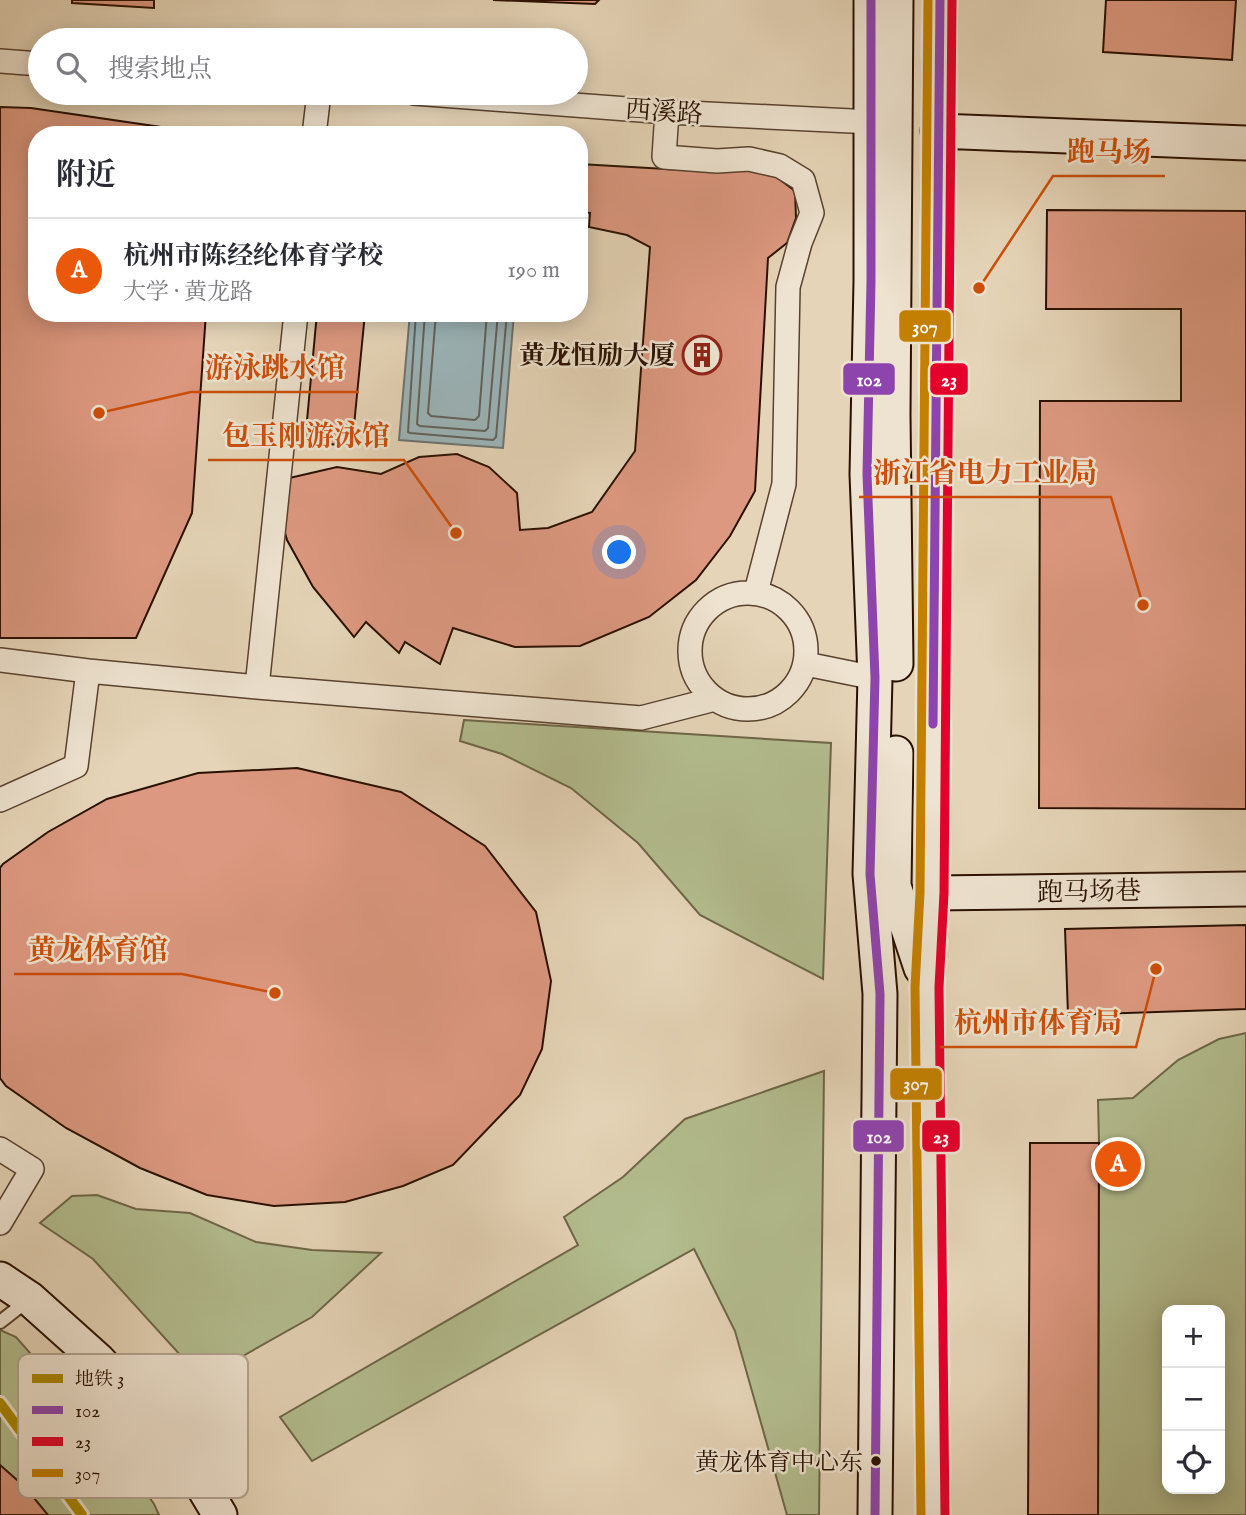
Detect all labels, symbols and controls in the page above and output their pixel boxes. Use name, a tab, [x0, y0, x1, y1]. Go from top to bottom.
search box	[28, 28, 588, 105]
icon: search	[52, 48, 90, 86]
text: 搜索地点	[108, 53, 212, 86]
street label: 西溪路	[624, 93, 704, 132]
callout: 跑马场	[1053, 127, 1165, 176]
text: 跑马场	[1067, 136, 1151, 171]
text: 附近	[56, 157, 116, 195]
text: 杭州市陈经纶体育学校	[123, 240, 383, 273]
text: A	[71, 256, 87, 285]
text: 190 m	[507, 256, 560, 285]
text: 大学 · 黄龙路	[123, 278, 253, 307]
line badge: 307	[898, 309, 952, 343]
text: 307	[912, 316, 938, 340]
building icon: 黄龙恒励大厦	[681, 334, 723, 376]
place label: 黄龙恒励大厦	[519, 340, 675, 373]
callout: 游泳跳水馆	[191, 343, 359, 392]
text: 游泳跳水馆	[205, 352, 345, 387]
line badge: 102	[842, 362, 896, 396]
line badge: 23	[929, 362, 969, 396]
text: 102	[856, 369, 882, 393]
text: 23	[941, 369, 957, 393]
callout: 包玉刚游泳馆	[208, 411, 404, 460]
text: 包玉刚游泳馆	[222, 420, 390, 455]
callout: 浙江省电力工业局	[859, 448, 1111, 497]
text: 浙江省电力工业局	[873, 457, 1097, 492]
your location	[602, 535, 636, 569]
street label: 跑马场巷	[1037, 875, 1141, 910]
callout: 黄龙体育馆	[14, 925, 182, 974]
text: 黄龙体育馆	[28, 934, 168, 969]
callout: 杭州市体育局	[940, 998, 1136, 1047]
text: 杭州市体育局	[954, 1007, 1122, 1042]
line badge: 307	[889, 1067, 943, 1101]
text: 307	[903, 1073, 929, 1097]
line badge: 102	[852, 1119, 905, 1153]
line badge: 23	[921, 1119, 961, 1153]
text: 102	[866, 1126, 892, 1150]
text: 23	[933, 1126, 949, 1150]
pin: A	[1095, 1138, 1141, 1190]
map controls	[1162, 1305, 1225, 1494]
button: +	[1162, 1305, 1225, 1368]
legend	[18, 1354, 248, 1498]
text: 地铁 3	[75, 1368, 124, 1392]
button: −	[1162, 1368, 1225, 1431]
text: 102	[75, 1400, 100, 1424]
text: 23	[75, 1431, 91, 1455]
button: locate	[1162, 1431, 1225, 1494]
place label: 黄龙体育中心东	[695, 1448, 863, 1479]
marker: 黄龙体育中心东	[869, 1454, 883, 1468]
text: 307	[75, 1463, 100, 1487]

